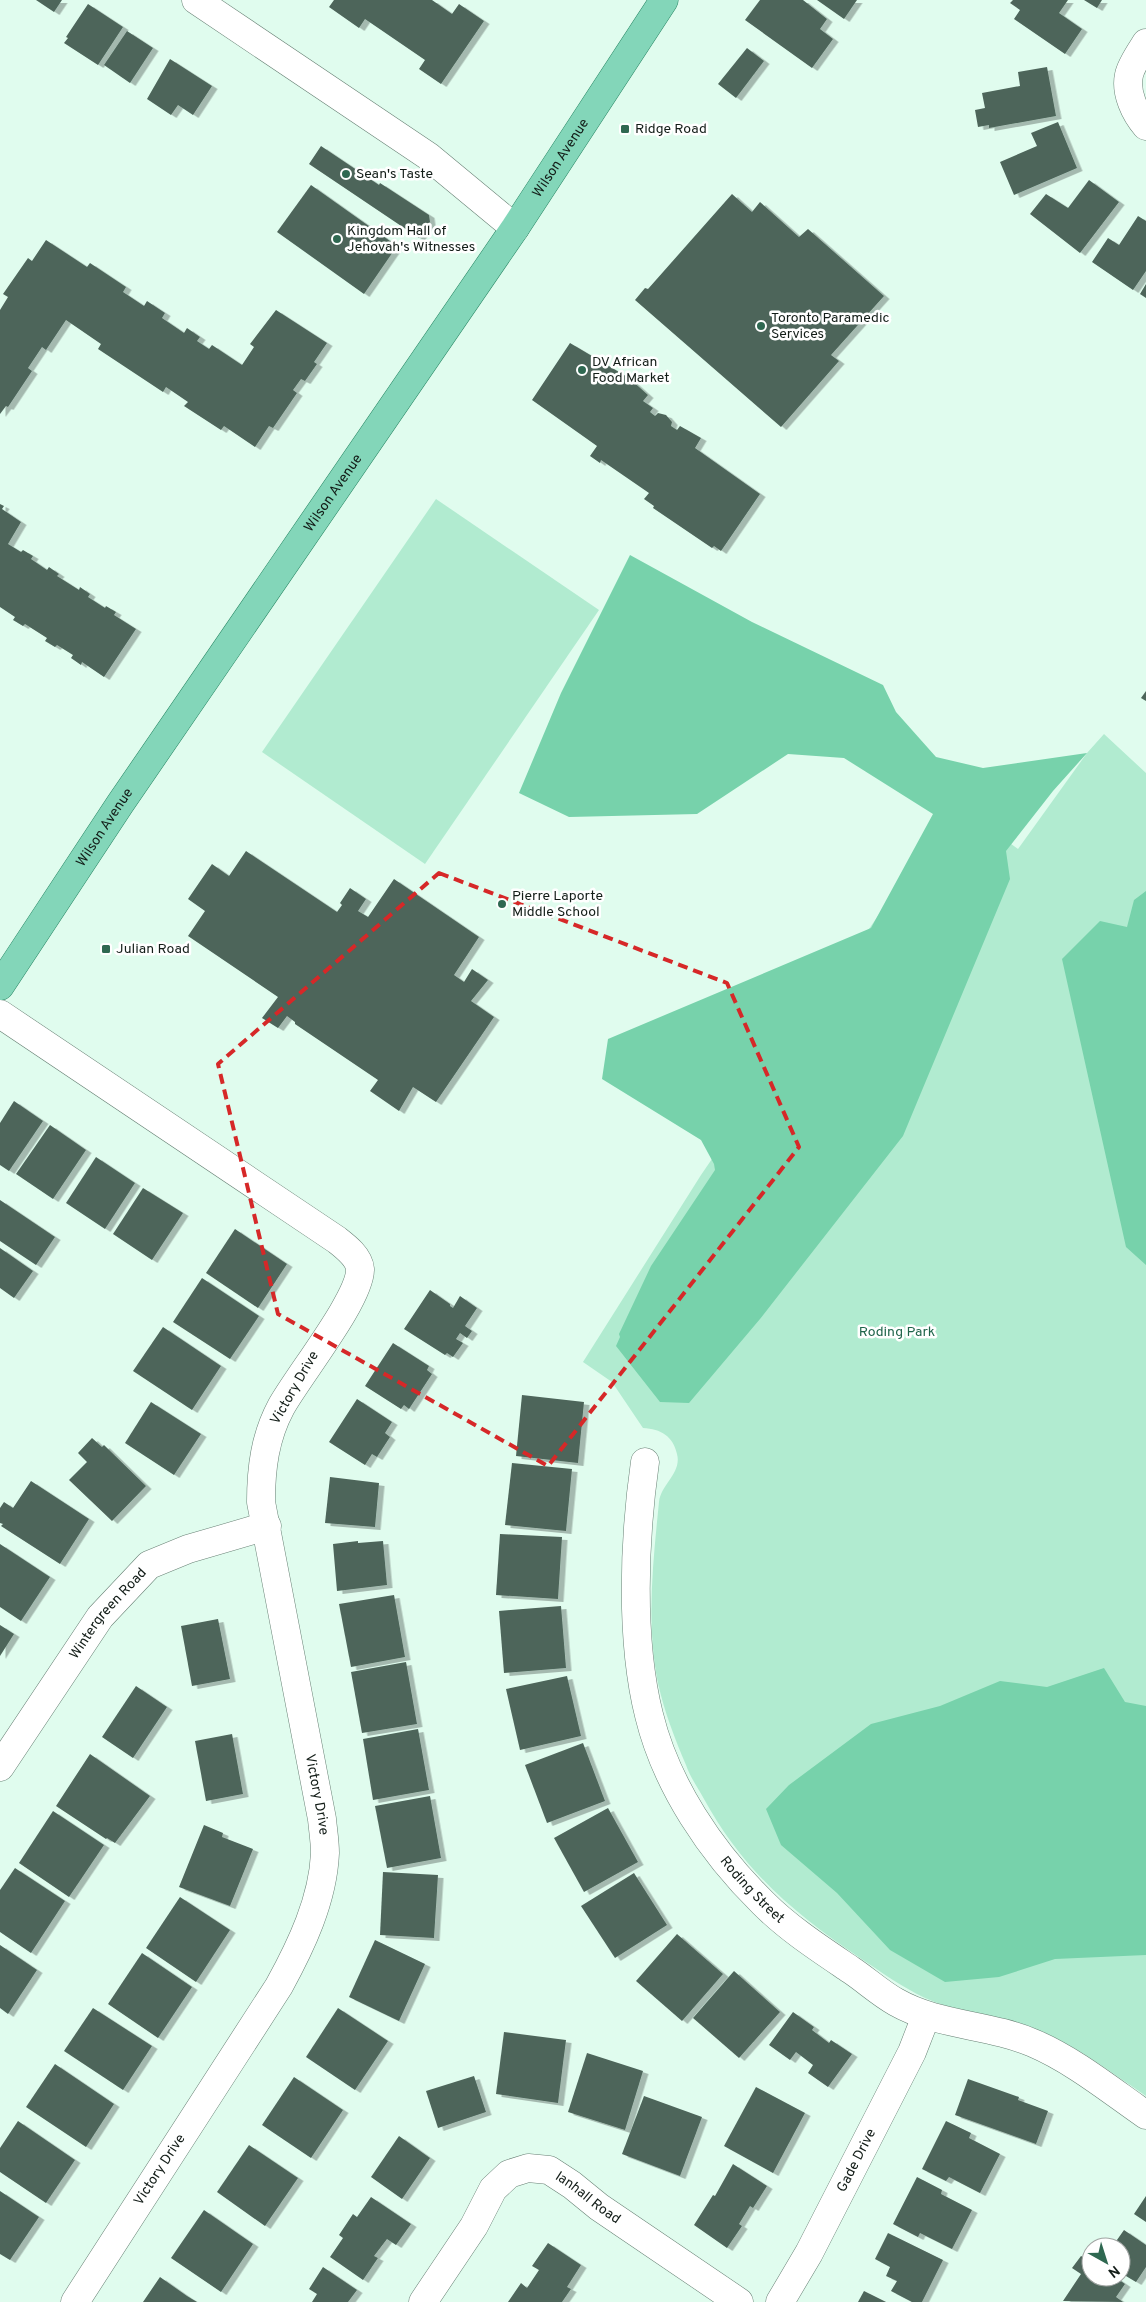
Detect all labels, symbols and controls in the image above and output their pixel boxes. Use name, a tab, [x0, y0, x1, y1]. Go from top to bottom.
street label: Wilson Avenue	[529, 115, 593, 201]
place label: Ridge Road	[635, 121, 707, 138]
marker: Ridge Road	[619, 123, 631, 135]
place label: Sean's Taste	[356, 166, 433, 183]
marker: Sean's Taste	[340, 168, 352, 180]
place label: Kingdom Hall of Jehovah's Witnesses	[347, 223, 475, 256]
marker: Kingdom Hall of Jehovah's Witnesses	[331, 233, 343, 245]
place label: Toronto Paramedic Services	[771, 310, 889, 343]
marker: Toronto Paramedic Services	[755, 320, 767, 332]
place label: DV African Food Market	[592, 354, 669, 387]
marker: DV African Food Market	[576, 364, 588, 376]
street label: Wilson Avenue	[301, 451, 366, 535]
street label: Wilson Avenue	[73, 785, 137, 870]
place label: Pierre Laporte Middle School	[512, 888, 603, 921]
marker: Pierre Laporte Middle School	[496, 898, 508, 910]
place label: Julian Road	[116, 941, 190, 958]
marker: Julian Road	[100, 943, 112, 955]
park label: Roding Park	[859, 1324, 935, 1341]
street label: Victory Drive	[267, 1348, 323, 1428]
street label: Wintergreen Road	[66, 1564, 150, 1662]
street label: Victory Drive	[301, 1753, 332, 1836]
street label: Roding Street	[716, 1853, 788, 1927]
street label: Gade Drive	[833, 2126, 880, 2195]
street label: Victory Drive	[131, 2131, 189, 2209]
street label: Ianhall Road	[552, 2168, 624, 2228]
north arrow	[1081, 2237, 1131, 2287]
text: N	[1104, 2261, 1122, 2281]

